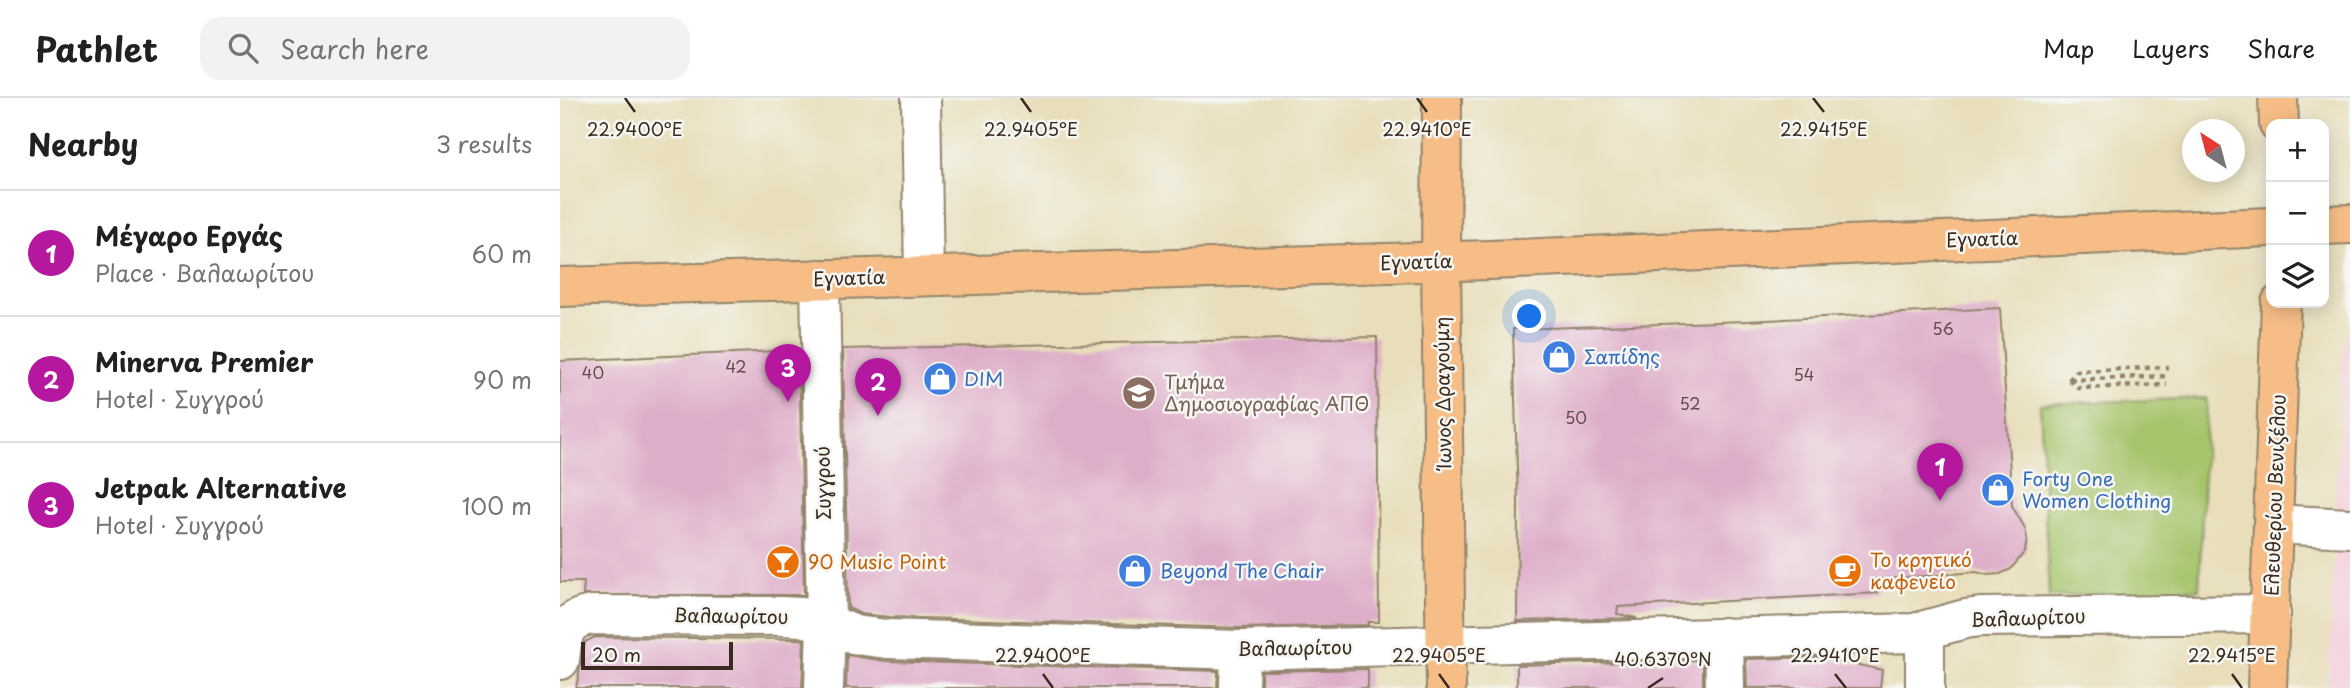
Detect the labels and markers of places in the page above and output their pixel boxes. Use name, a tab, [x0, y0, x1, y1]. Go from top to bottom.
shop icon: Σαπίδης	[1540, 338, 1578, 376]
place label: Σαπίδης	[1584, 342, 1660, 370]
pin: 3	[765, 344, 811, 402]
pin: 2	[855, 358, 901, 416]
shop icon: DIM	[921, 360, 959, 398]
place label: DIM	[964, 364, 1003, 392]
place label: Τμήμα Δημοσιογραφίας ΑΠΘ	[1164, 367, 1369, 417]
school or university icon: Τμήμα Δημοσιογραφίας ΑΠΘ	[1120, 374, 1158, 412]
pin: 1	[1917, 443, 1963, 501]
place label: Forty One Women Clothing	[2022, 464, 2171, 514]
shop icon: Forty One Women Clothing	[1979, 471, 2017, 509]
bar icon: 90 Music Point	[764, 543, 802, 581]
place label: Το κρητικό καφενείο	[1870, 545, 1972, 595]
place label: 90 Music Point	[808, 547, 946, 575]
shop icon: Beyond The Chair	[1116, 552, 1154, 590]
cafe icon: Το κρητικό καφενείο	[1826, 552, 1864, 590]
place label: Beyond The Chair	[1160, 556, 1324, 584]

